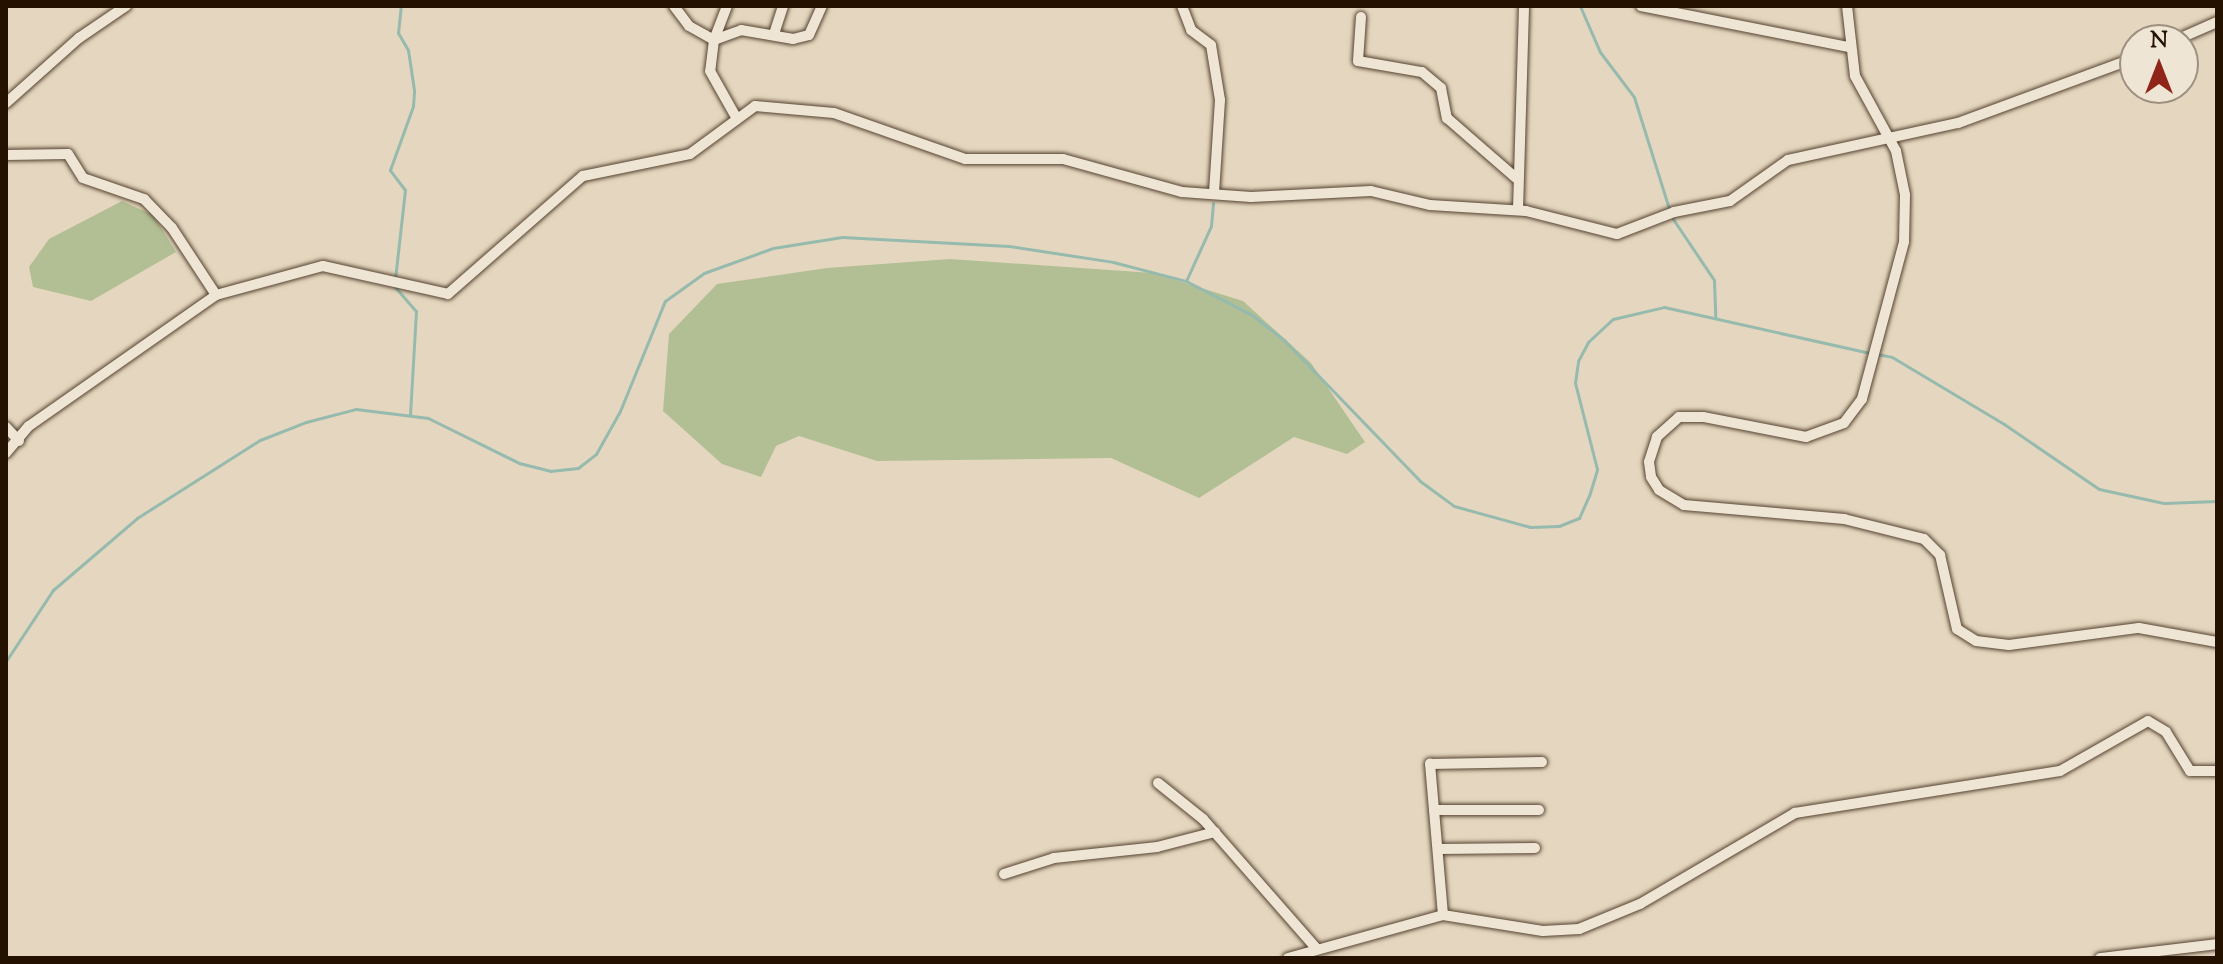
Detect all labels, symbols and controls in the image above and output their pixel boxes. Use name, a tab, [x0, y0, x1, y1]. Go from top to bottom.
north arrow	[2119, 24, 2199, 104]
text: N	[2150, 26, 2168, 58]

